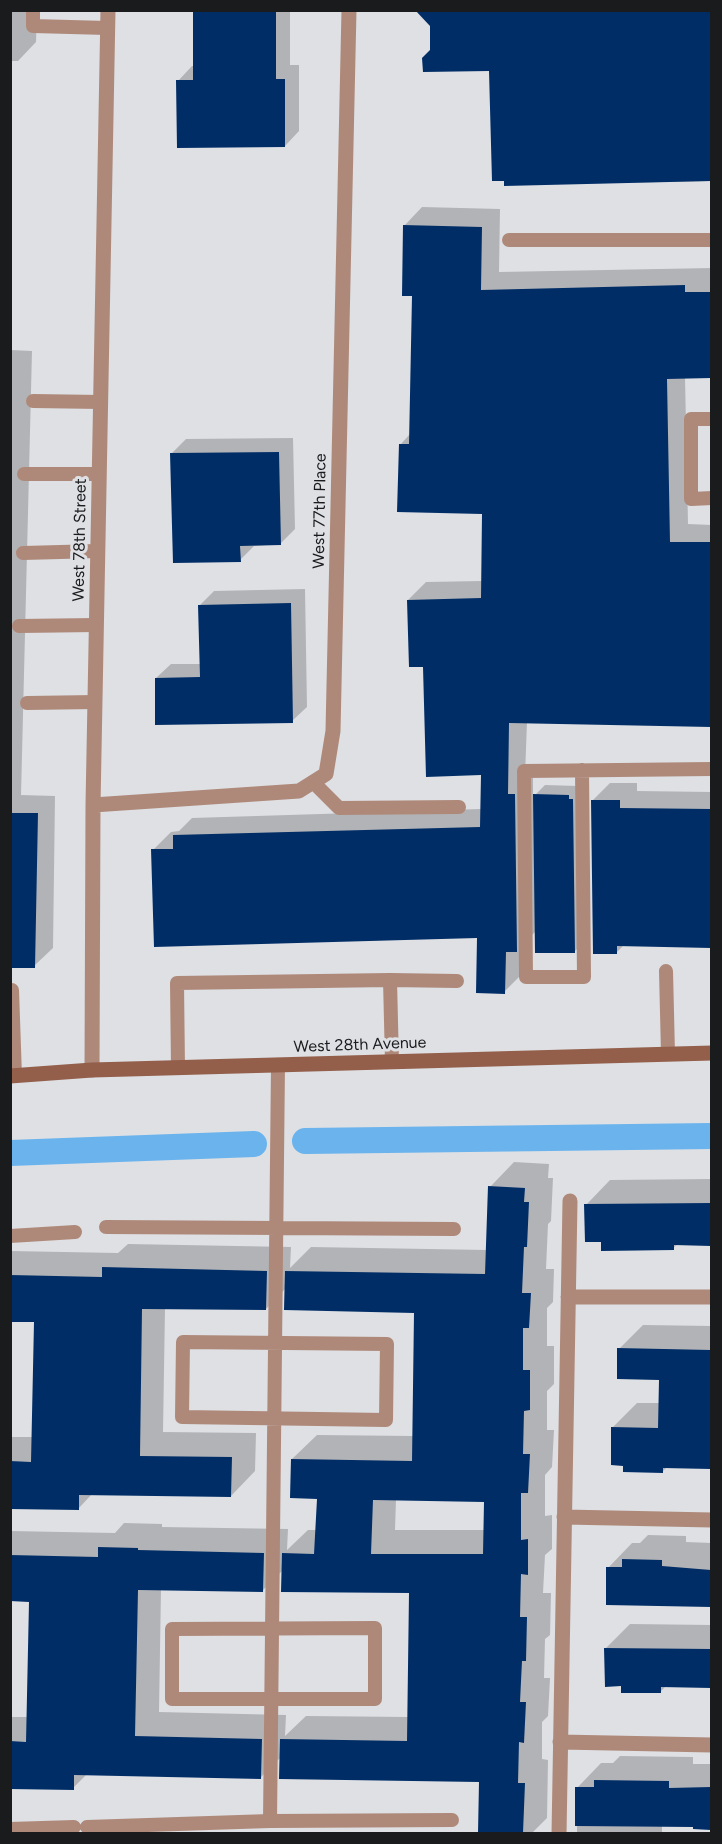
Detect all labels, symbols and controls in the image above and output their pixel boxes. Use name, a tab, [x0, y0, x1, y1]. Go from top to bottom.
street label: West 77th Place	[309, 453, 331, 569]
street label: West 78th Street	[69, 478, 91, 602]
street label: West 28th Avenue	[293, 1033, 427, 1057]

